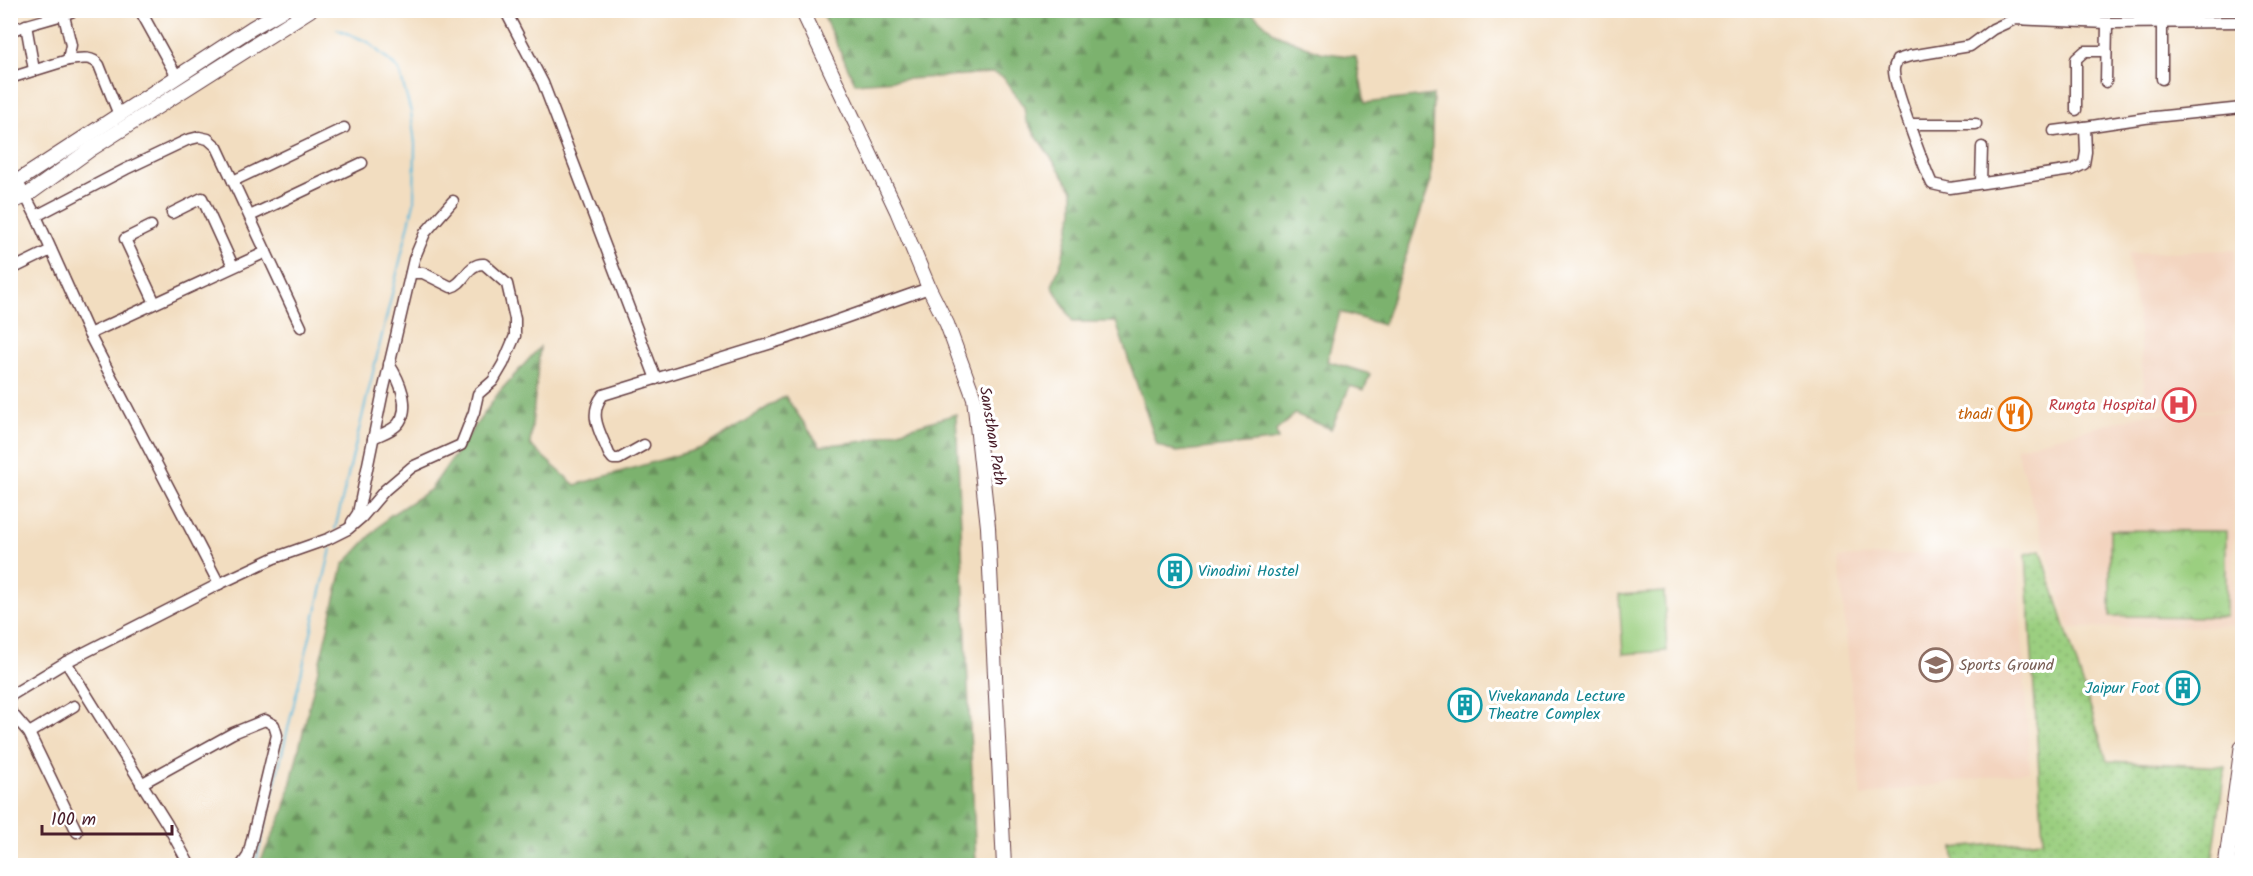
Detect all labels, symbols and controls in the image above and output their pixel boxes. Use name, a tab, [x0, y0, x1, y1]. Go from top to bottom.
street label: Sansthan Path	[972, 385, 1012, 487]
hospital icon: Rungta Hospital	[2161, 387, 2197, 423]
place label: Rungta Hospital	[2049, 393, 2156, 418]
restaurant icon: thadi	[1997, 396, 2033, 432]
place label: thadi	[1958, 402, 1993, 427]
building icon: Vinodini Hostel	[1157, 553, 1193, 589]
place label: Vinodini Hostel	[1198, 559, 1299, 584]
school or university icon: Sports Ground	[1918, 647, 1954, 683]
place label: Sports Ground	[1959, 653, 2055, 678]
building icon: Jaipur Foot	[2165, 670, 2201, 706]
place label: Jaipur Foot	[2085, 676, 2161, 701]
place label: Vivekananda Lecture Theatre Complex	[1488, 684, 1625, 727]
building icon: Vivekananda Lecture Theatre Complex	[1447, 687, 1483, 723]
scale bar	[42, 798, 172, 836]
text: 100 m	[51, 806, 96, 835]

